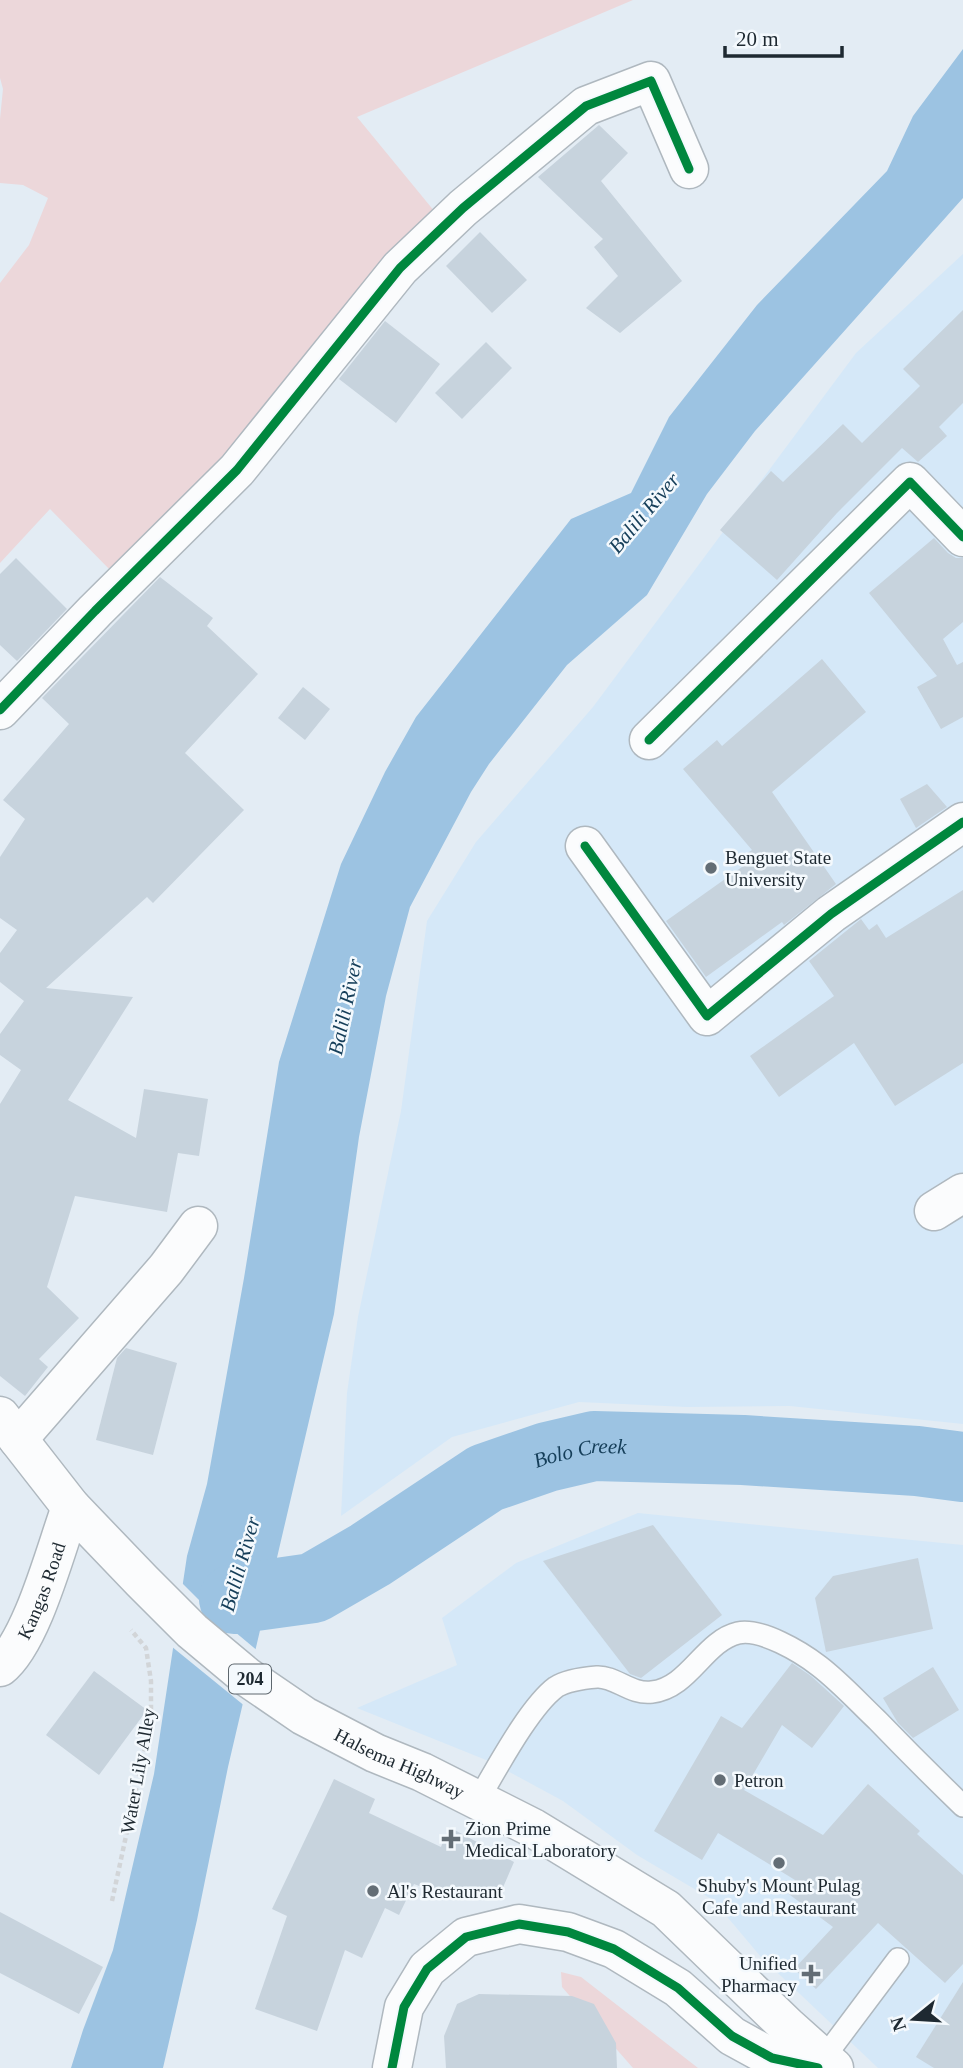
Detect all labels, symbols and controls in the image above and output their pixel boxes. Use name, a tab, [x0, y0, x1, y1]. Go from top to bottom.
scale bar	[725, 14, 842, 58]
text: 20 m	[736, 27, 779, 51]
water label: Balili River	[604, 467, 685, 558]
place label: Benguet State University	[725, 847, 831, 890]
marker: Benguet State University	[703, 860, 719, 876]
water label: Balili River	[323, 956, 367, 1057]
water label: Bolo Creek	[530, 1434, 628, 1473]
water label: Balili River	[215, 1513, 265, 1614]
street label: Kangas Road	[13, 1539, 69, 1642]
road number: 204	[229, 1664, 271, 1694]
street label: Water Lily Alley	[117, 1706, 159, 1835]
street label: Halsema Highway	[331, 1723, 468, 1802]
place label: Petron	[734, 1770, 784, 1791]
marker: Petron	[712, 1772, 728, 1788]
place label: Zion Prime Medical Laboratory	[465, 1818, 617, 1861]
marker: Zion Prime Medical Laboratory	[443, 1831, 459, 1847]
marker: Shuby's Mount Pulag Cafe and Restaurant	[771, 1855, 787, 1871]
place label: Shuby's Mount Pulag Cafe and Restaurant	[698, 1875, 861, 1918]
place label: Al's Restaurant	[387, 1881, 504, 1902]
marker: Al's Restaurant	[365, 1883, 381, 1899]
place label: Unified Pharmacy	[721, 1953, 797, 1996]
marker: Unified Pharmacy	[803, 1966, 819, 1982]
north arrow	[879, 1984, 949, 2054]
text: N	[886, 2014, 910, 2034]

